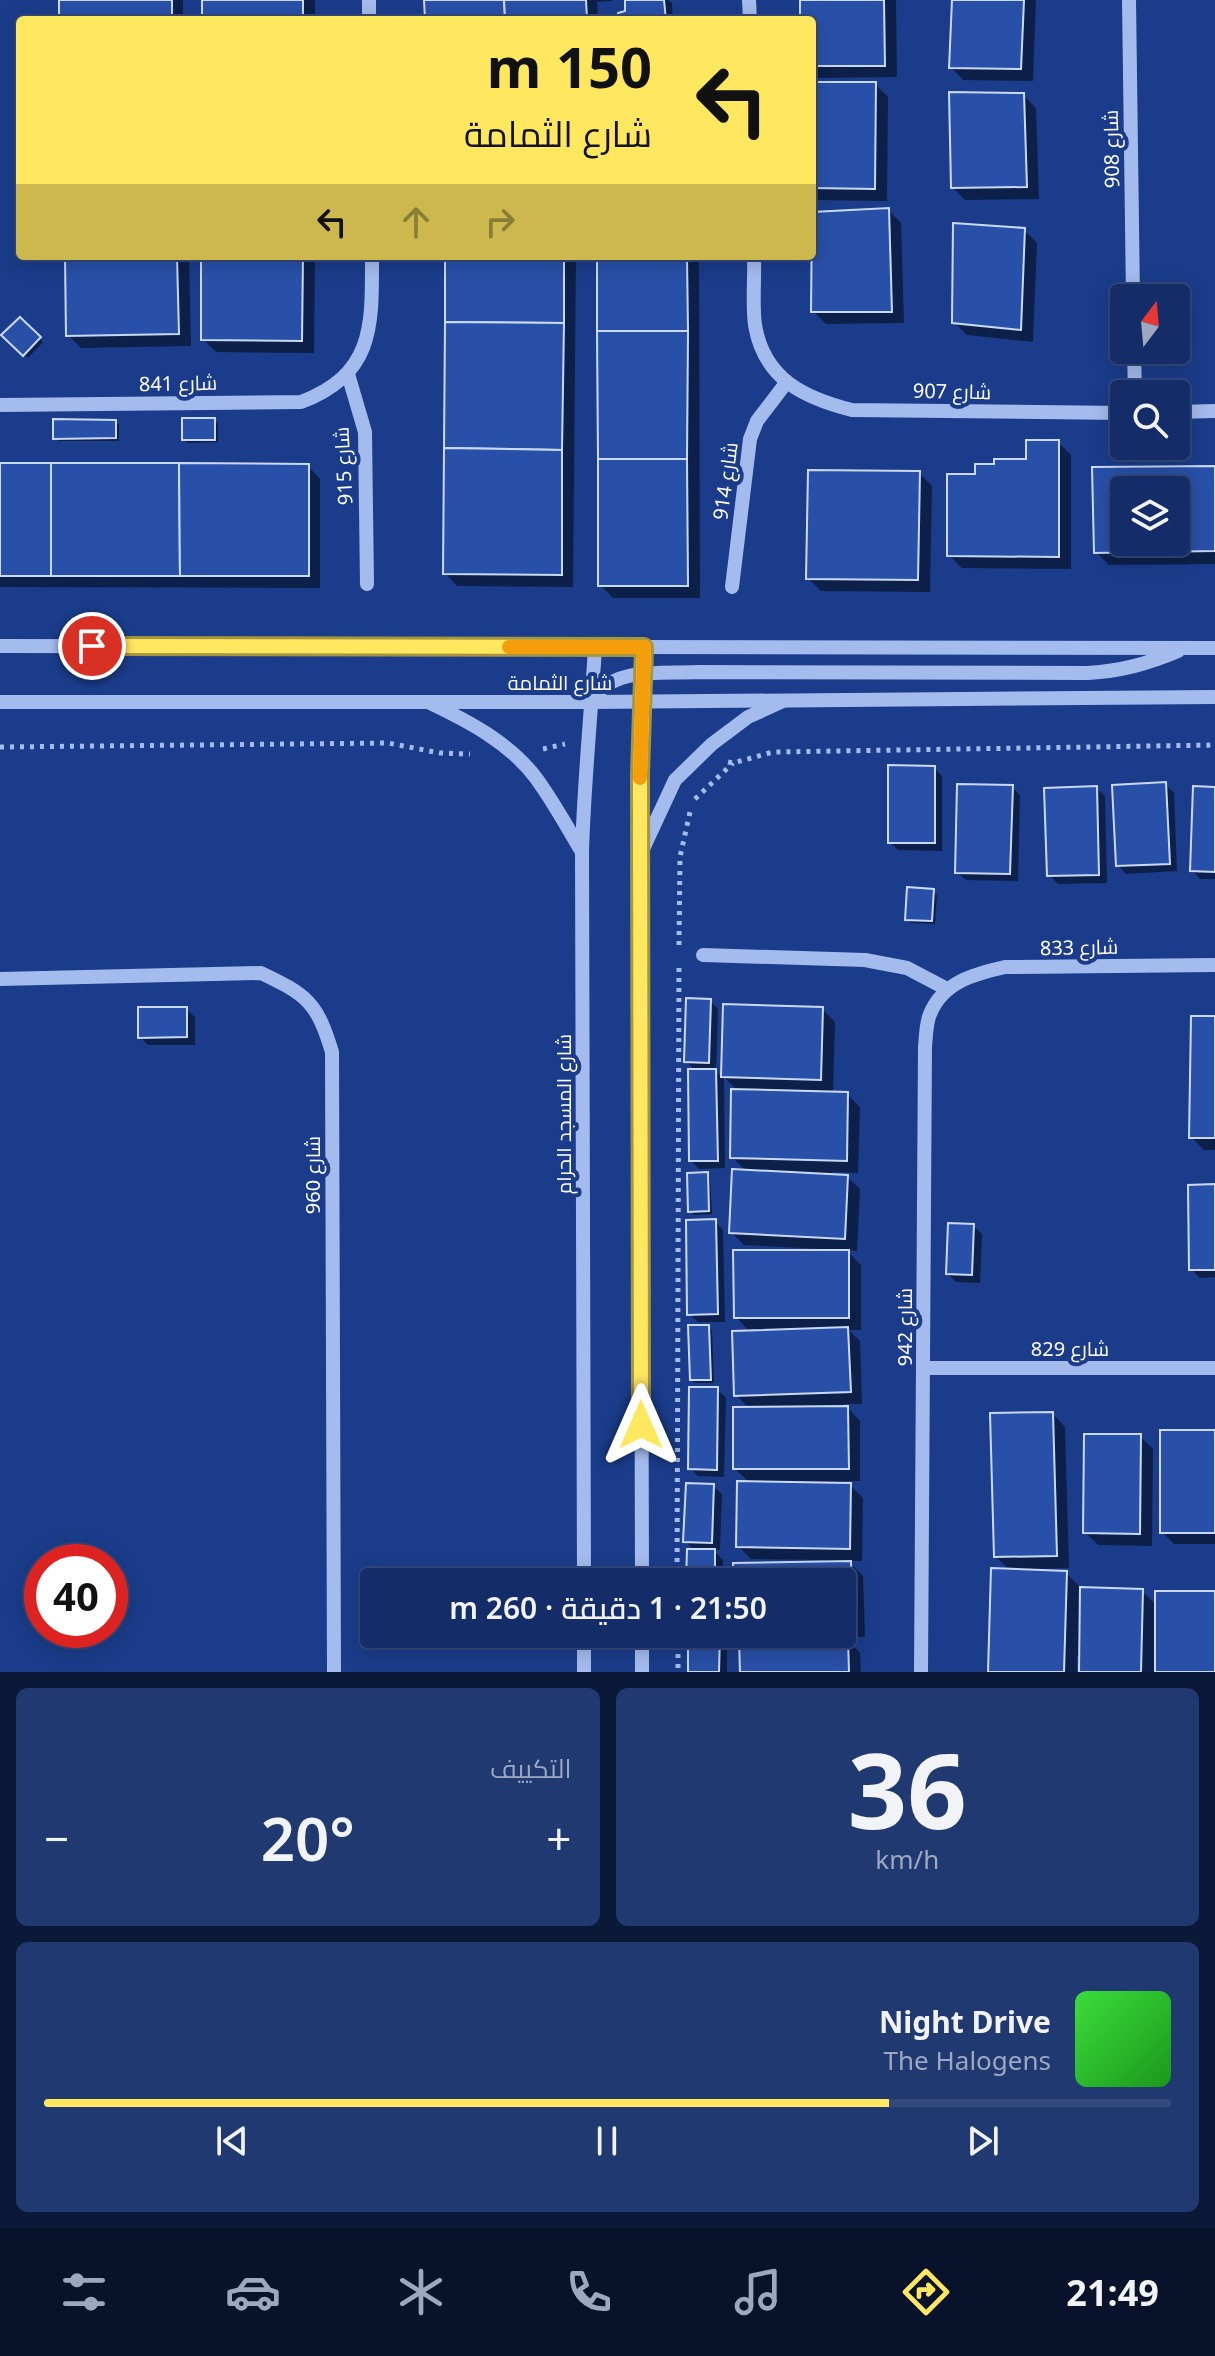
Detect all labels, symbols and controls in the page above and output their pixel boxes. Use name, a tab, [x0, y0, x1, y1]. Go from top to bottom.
text: 150 m	[487, 28, 652, 104]
icon: left	[680, 48, 784, 152]
text: شارع الثمامة	[464, 109, 652, 158]
street label: شارع 908	[1097, 110, 1126, 188]
icon: left	[310, 200, 354, 244]
icon: ahead	[394, 200, 438, 244]
icon: right	[478, 200, 522, 244]
north arrow	[1110, 284, 1190, 364]
map controls	[1110, 284, 1190, 556]
street label: شارع 841	[139, 369, 217, 398]
street label: شارع 907	[913, 377, 991, 406]
button: search	[1110, 380, 1190, 460]
street label: شارع 915	[327, 426, 360, 506]
street label: شارع 914	[706, 440, 745, 522]
button: layers	[1110, 476, 1190, 556]
pin	[58, 612, 126, 680]
icon: arrive	[70, 624, 114, 668]
street label: شارع الثمامة	[508, 669, 612, 697]
street label: شارع 833	[1040, 933, 1118, 962]
street label: شارع المسجد الحرام	[550, 1034, 578, 1194]
street label: شارع 960	[299, 1136, 327, 1214]
street label: شارع 942	[891, 1288, 919, 1366]
street label: شارع 829	[1031, 1335, 1109, 1363]
position arrow	[599, 1383, 683, 1467]
speed limit sign: 40	[24, 1544, 128, 1648]
text: 21:50 · 1 دقيقة · 260 m	[449, 1587, 767, 1628]
text: 36	[848, 1718, 967, 1859]
text: التكييف	[490, 1750, 572, 1786]
text: 20°	[261, 1797, 355, 1879]
text: −	[44, 1808, 69, 1868]
text: +	[546, 1808, 571, 1868]
text: km/h	[875, 1841, 939, 1877]
text: Night Drive	[879, 2001, 1051, 2042]
text: The Halogens	[884, 2042, 1051, 2078]
icon: previous	[210, 2119, 254, 2163]
icon: pause	[585, 2119, 629, 2163]
icon: next	[961, 2119, 1005, 2163]
icon: filters	[56, 2264, 112, 2320]
icon: car	[225, 2264, 281, 2320]
icon: climate	[393, 2264, 449, 2320]
icon: phone	[561, 2264, 617, 2320]
icon: music	[730, 2264, 786, 2320]
icon: directions	[898, 2264, 954, 2320]
text: 21:49	[1066, 2268, 1159, 2317]

